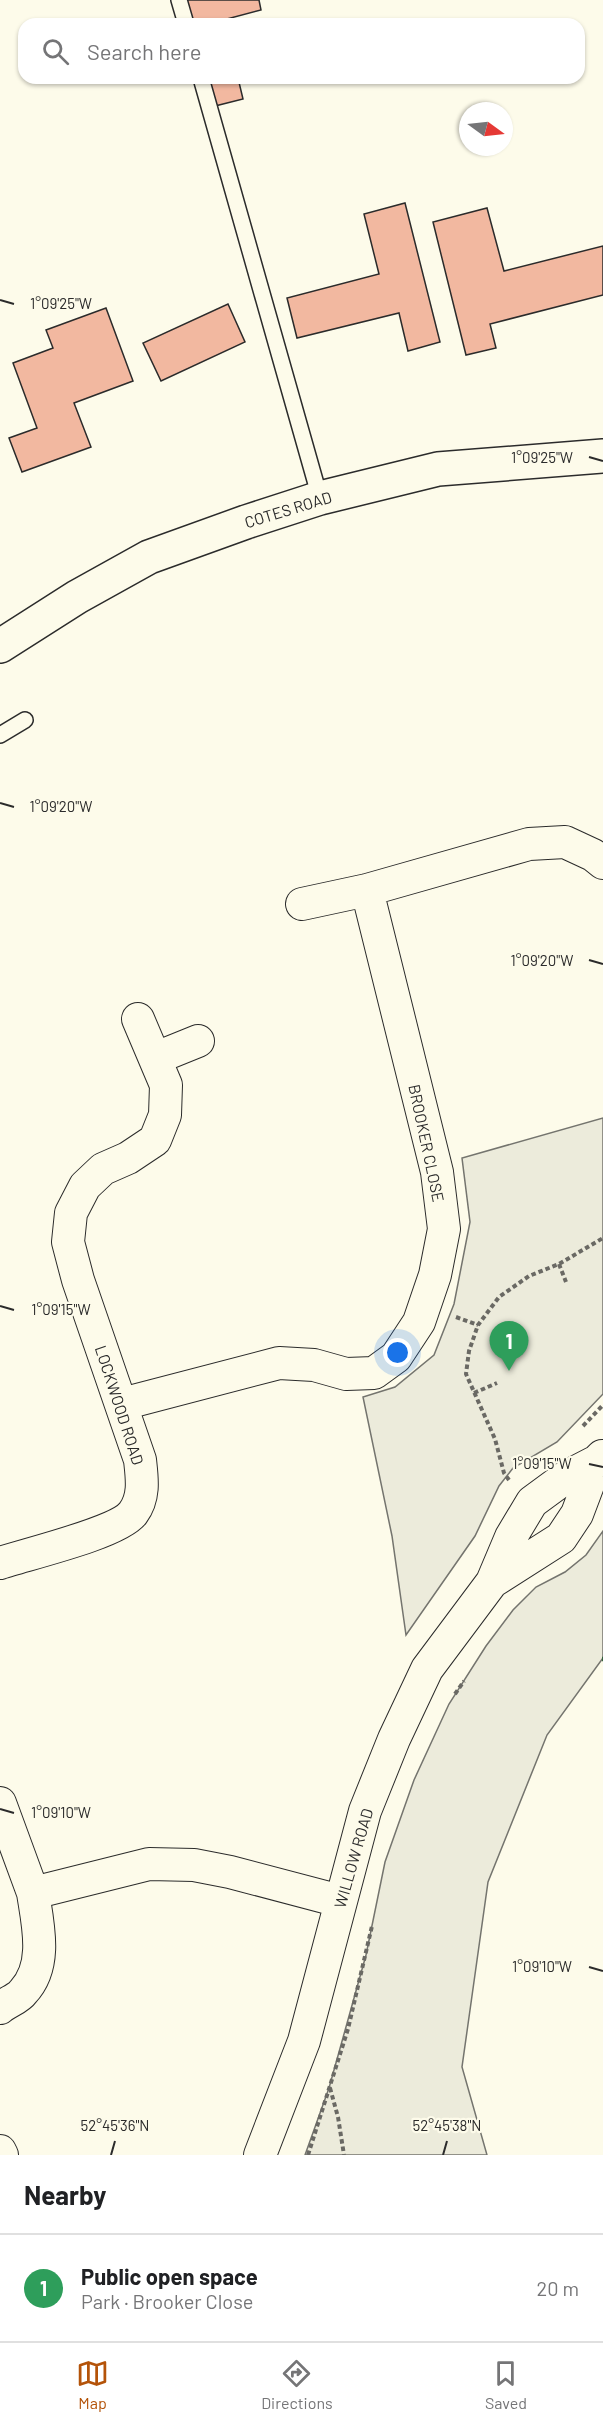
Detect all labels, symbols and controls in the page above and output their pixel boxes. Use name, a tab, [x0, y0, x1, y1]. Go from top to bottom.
search box	[18, 18, 585, 84]
icon: search	[39, 35, 72, 68]
text: Search here	[87, 38, 201, 64]
north arrow	[459, 102, 513, 156]
text: 1°09'25"W	[30, 294, 92, 312]
text: 1°09'25"W	[511, 448, 573, 466]
street label: COTES ROAD	[242, 487, 334, 531]
text: 1°09'20"W	[30, 797, 92, 815]
text: 1°09'20"W	[511, 951, 573, 969]
street label: BROOKER CLOSE	[405, 1082, 449, 1204]
text: 1°09'15"W	[31, 1300, 91, 1318]
pin: 1	[490, 1322, 528, 1371]
your location	[383, 1338, 412, 1367]
street label: LOCKWOOD ROAD	[92, 1343, 148, 1467]
text: 1°09'15"W	[512, 1454, 572, 1472]
text: 1°09'10"W	[31, 1803, 91, 1821]
street label: WILLOW ROAD	[330, 1806, 376, 1910]
text: 1°09'10"W	[512, 1957, 572, 1975]
text: 52°45'36"N	[81, 2116, 149, 2134]
text: 52°45'38"N	[412, 2116, 482, 2134]
text: Nearby	[24, 2179, 106, 2210]
text: Public open space	[81, 2263, 258, 2289]
text: 1	[40, 2276, 47, 2300]
text: 20 m	[536, 2276, 579, 2300]
text: Park · Brooker Close	[81, 2289, 254, 2313]
tab: Map	[76, 2357, 109, 2412]
tab: Directions	[261, 2357, 333, 2412]
tab: Saved	[485, 2357, 527, 2412]

